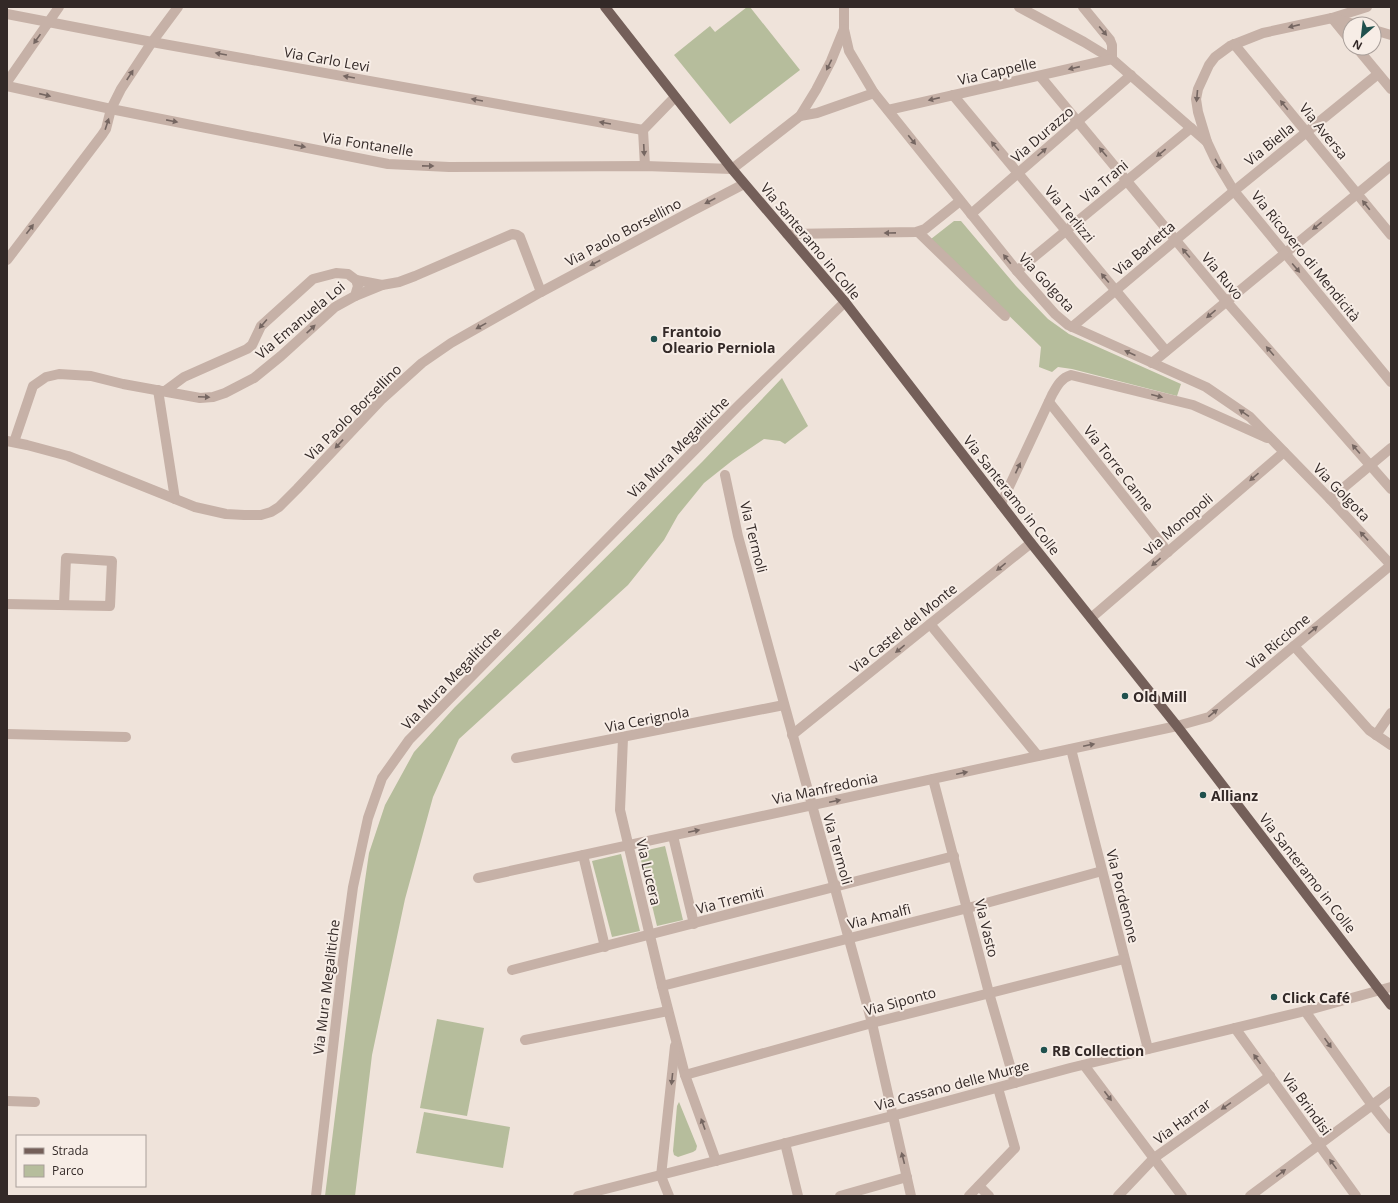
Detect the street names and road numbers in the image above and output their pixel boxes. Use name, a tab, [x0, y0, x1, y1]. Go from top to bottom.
street label: Via Carlo Levi	[283, 42, 371, 76]
street label: Via Cappelle	[956, 53, 1038, 89]
street label: Via Aversa	[1295, 99, 1353, 163]
street label: Via Durazzo	[1007, 102, 1077, 166]
street label: Via Biella	[1240, 118, 1298, 170]
street label: Via Fontanelle	[321, 127, 415, 161]
street label: Via Trani	[1076, 156, 1132, 206]
street label: Via Santeramo in Colle	[757, 179, 865, 303]
street label: Via Terlizzi	[1041, 182, 1099, 246]
street label: Via Ricovero di Mendicità	[1247, 187, 1365, 325]
street label: Via Paolo Borsellino	[562, 193, 684, 271]
street label: Via Barletta	[1109, 217, 1179, 279]
street label: Via Golgota	[1015, 248, 1079, 316]
street label: Via Ruvo	[1198, 248, 1248, 304]
street label: Via Emanuela Loi	[251, 277, 349, 363]
street label: Via Paolo Borsellino	[301, 360, 405, 464]
street label: Via Mura Megalitiche	[623, 392, 733, 502]
street label: Via Torre Canne	[1079, 421, 1159, 515]
street label: Via Santeramo in Colle	[959, 431, 1065, 559]
street label: Via Golgota	[1309, 459, 1375, 525]
street label: Via Monopoli	[1140, 489, 1216, 559]
street label: Via Termoli	[736, 499, 772, 575]
street label: Via Castel del Monte	[845, 579, 961, 677]
street label: Via Riccione	[1242, 609, 1314, 673]
street label: Via Mura Megalitiche	[397, 622, 505, 734]
street label: Via Cerignola	[603, 702, 691, 736]
street label: Via Manfredonia	[770, 768, 880, 808]
street label: Via Santeramo in Colle	[1255, 809, 1361, 937]
street label: Via Termoli	[819, 811, 857, 887]
street label: Via Lucera	[632, 837, 666, 907]
street label: Via Pordenone	[1102, 847, 1144, 945]
street label: Via Tremiti	[694, 882, 766, 918]
street label: Via Vasto	[971, 897, 1003, 959]
street label: Via Amalfi	[845, 899, 913, 933]
street label: Via Mura Megalitiche	[308, 918, 344, 1056]
street label: Via Siponto	[862, 982, 938, 1020]
street label: Via Cassano delle Murge	[873, 1055, 1031, 1115]
street label: Via Brindisi	[1278, 1069, 1336, 1139]
street label: Via Harrar	[1150, 1094, 1215, 1148]

